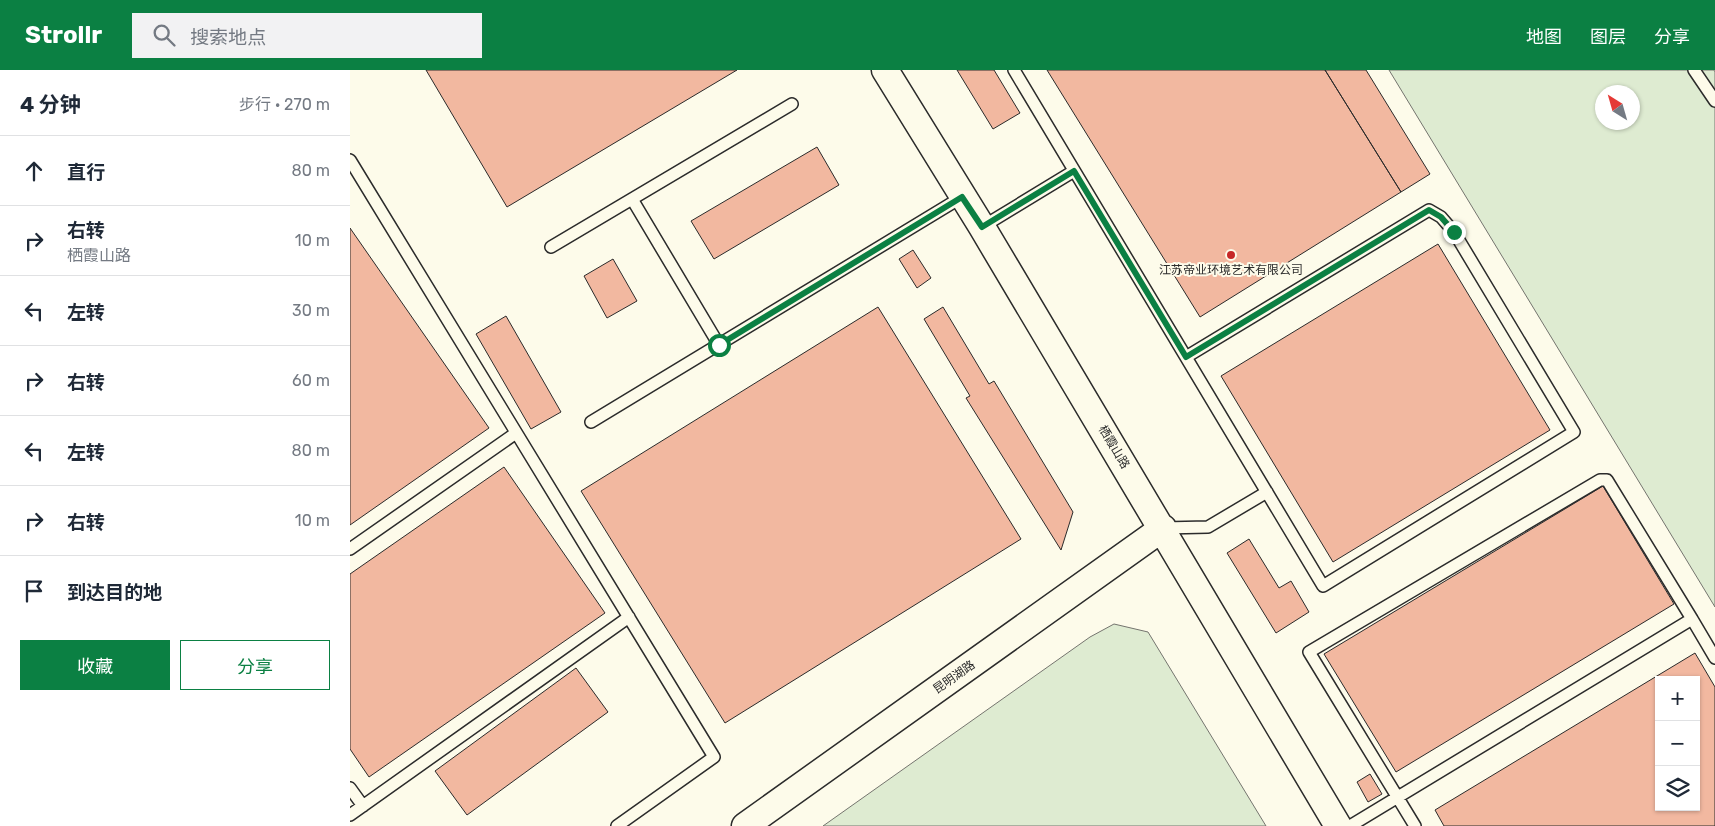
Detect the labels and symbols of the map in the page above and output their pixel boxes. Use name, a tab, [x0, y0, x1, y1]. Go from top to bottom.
north arrow	[1595, 85, 1640, 130]
route end	[1443, 221, 1466, 244]
marker: 江苏帝业环境艺术有限公司	[1225, 249, 1237, 261]
place label: 江苏帝业环境艺术有限公司	[1159, 263, 1303, 277]
route start	[708, 334, 731, 357]
street label: 栖霞山路	[1096, 423, 1132, 471]
street label: 昆明湖路	[930, 657, 978, 697]

